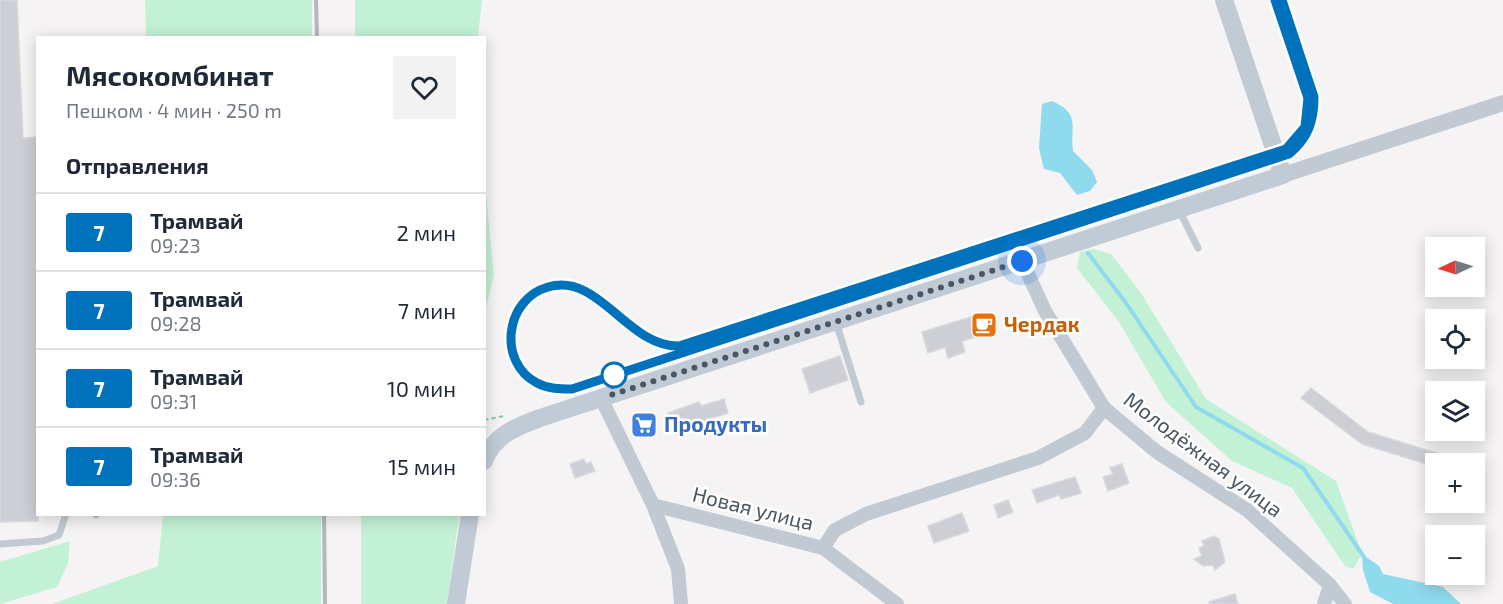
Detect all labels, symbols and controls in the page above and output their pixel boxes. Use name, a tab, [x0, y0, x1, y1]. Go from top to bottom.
button: heart	[393, 56, 456, 119]
text: Мясокомбинат	[66, 58, 274, 92]
text: Пешком · 4 мин · 250 m	[66, 98, 282, 122]
text: Отправления	[66, 152, 209, 178]
text: Трамвай	[150, 207, 244, 233]
text: 2 мин	[397, 219, 456, 245]
text: 7	[93, 220, 105, 245]
text: 09:23	[150, 233, 201, 257]
north arrow	[1425, 237, 1485, 297]
map controls	[1425, 237, 1485, 585]
your location	[1007, 246, 1037, 276]
text: Трамвай	[150, 285, 244, 311]
text: 7 мин	[398, 297, 456, 323]
text: 7	[93, 298, 105, 323]
button: locate	[1425, 309, 1485, 369]
cafe icon: Чердак	[969, 310, 999, 340]
text: 09:28	[150, 311, 202, 335]
place label: Чердак	[1004, 311, 1080, 336]
unlabelled marker	[601, 362, 627, 388]
text: Трамвай	[150, 363, 244, 389]
text: 10 мин	[387, 375, 456, 401]
text: 7	[93, 376, 105, 401]
button: layers	[1425, 381, 1485, 441]
street label: Молодёжная улица	[1119, 386, 1288, 522]
text: 09:31	[150, 389, 197, 413]
supermarket icon: Продукты	[629, 410, 659, 440]
place label: Продукты	[664, 411, 767, 436]
text: Трамвай	[150, 441, 244, 467]
text: 15 мин	[388, 453, 456, 479]
button: +	[1425, 453, 1485, 513]
text: 7	[93, 454, 105, 479]
text: 09:36	[150, 467, 201, 491]
street label: Новая улица	[690, 480, 817, 536]
button: −	[1425, 525, 1485, 585]

